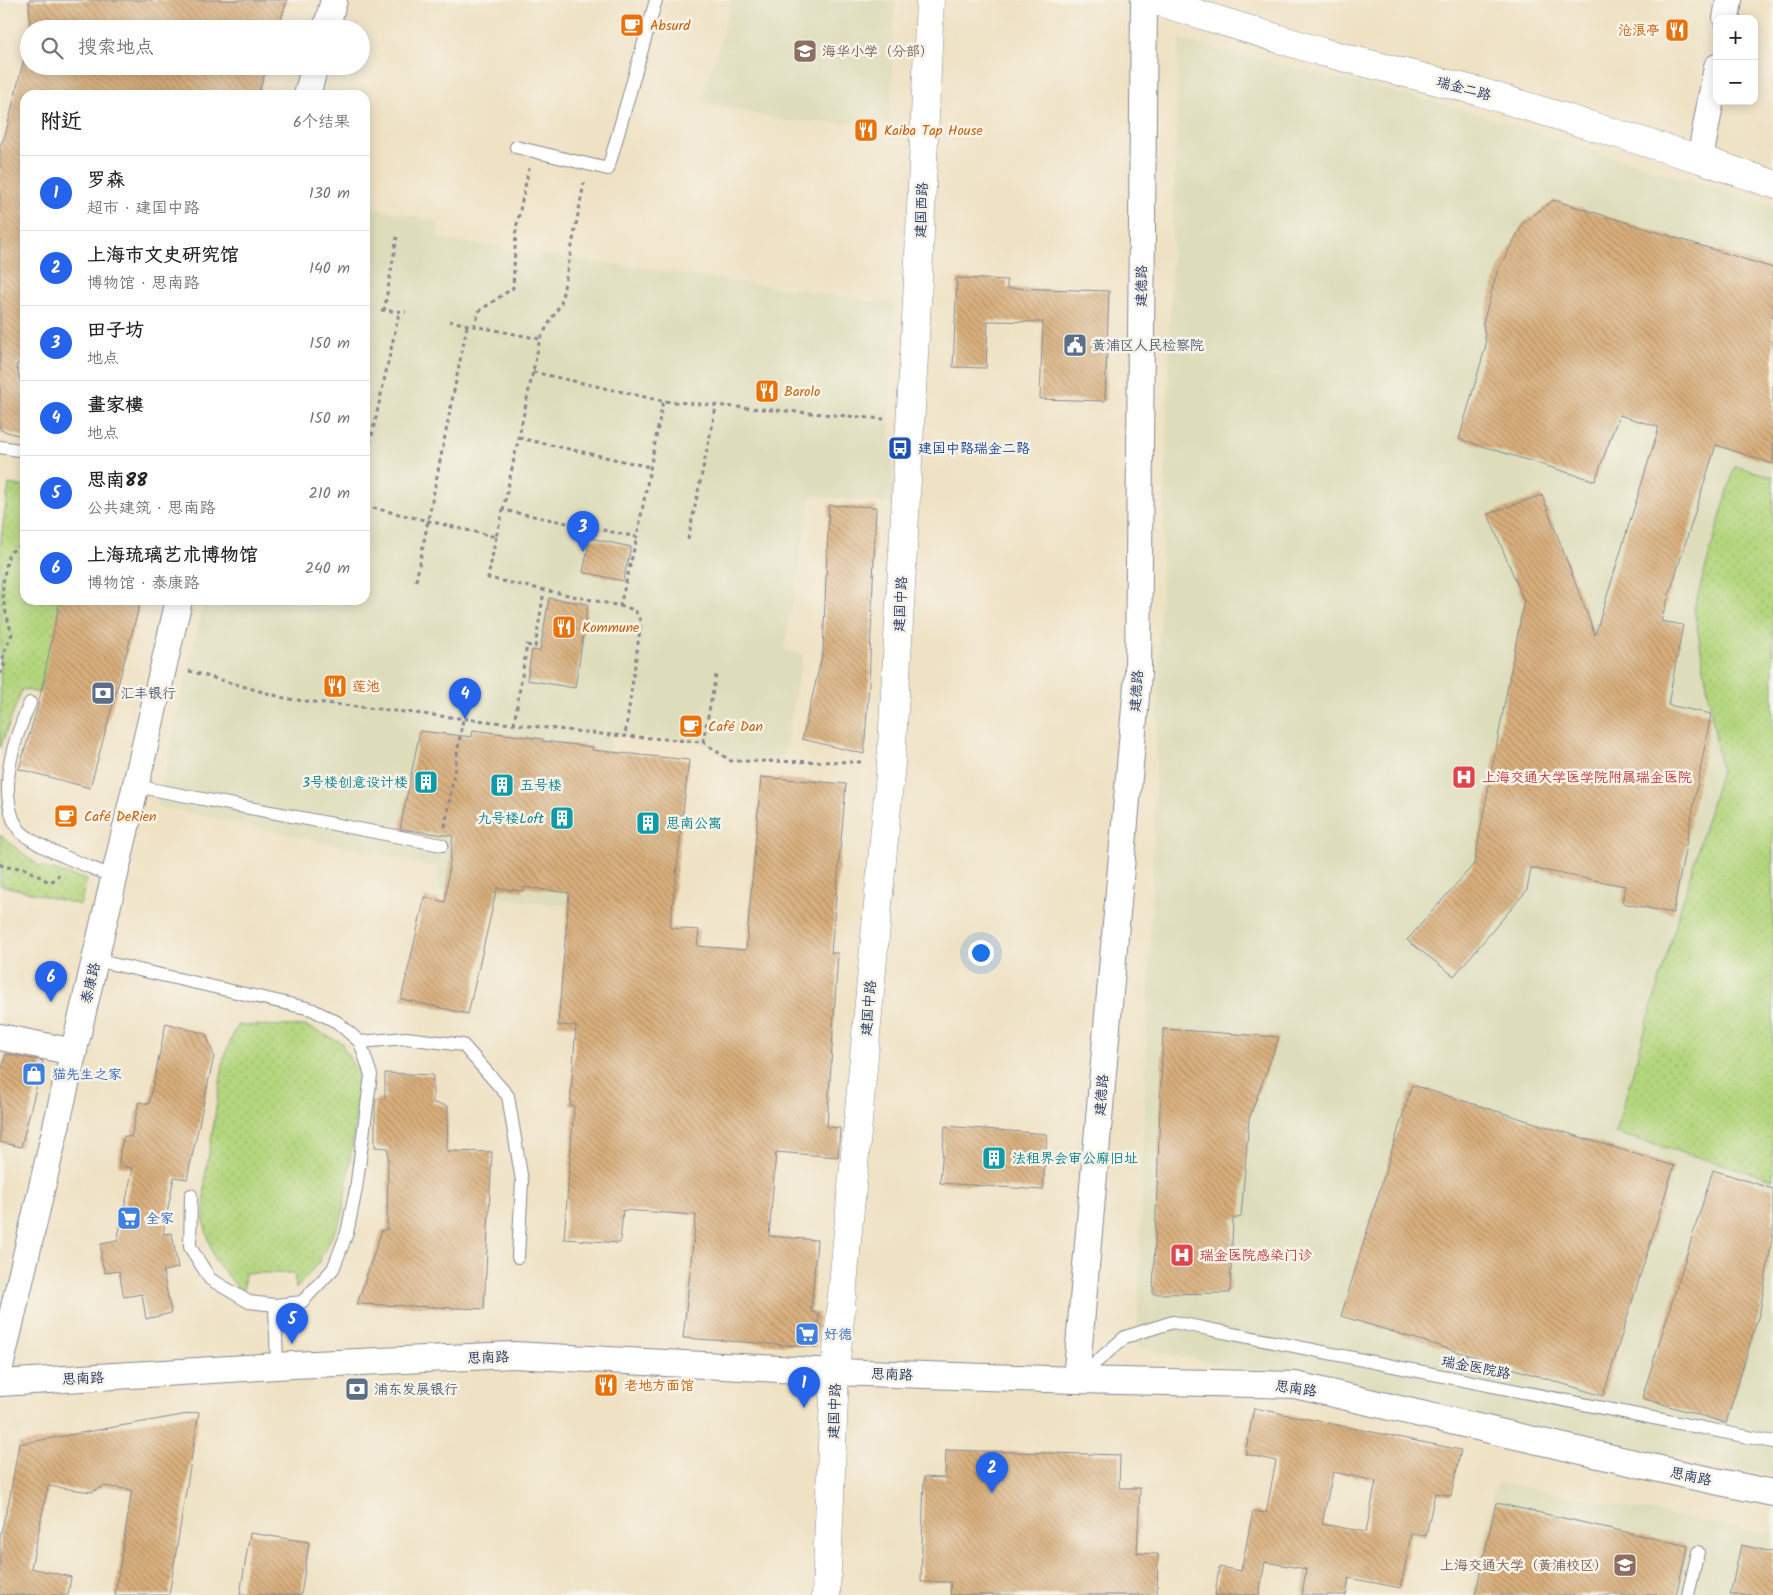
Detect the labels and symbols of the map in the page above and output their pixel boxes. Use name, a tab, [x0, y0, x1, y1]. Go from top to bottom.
cafe icon: Absurd	[619, 12, 645, 38]
place label: Absurd	[650, 15, 691, 37]
restaurant icon: 沧浪亭	[1664, 17, 1690, 43]
place label: 沧浪亭	[1618, 20, 1660, 42]
school or university icon: 海华小学（分部）	[792, 38, 818, 64]
place label: 海华小学（分部）	[822, 41, 934, 63]
street label: 瑞金二路	[1433, 71, 1494, 107]
restaurant icon: Kaiba Tap House	[853, 117, 879, 143]
place label: Kaiba Tap House	[884, 120, 983, 142]
street label: 建国西路	[910, 182, 934, 238]
street label: 建德路	[1131, 265, 1153, 307]
public building icon: 黄浦区人民检察院	[1062, 332, 1088, 358]
place label: 黄浦区人民检察院	[1092, 335, 1204, 357]
restaurant icon: Barolo	[754, 378, 780, 404]
place label: Barolo	[784, 381, 820, 403]
bus stop icon: 建国中路瑞金二路	[887, 435, 913, 461]
place label: 建国中路瑞金二路	[918, 438, 1030, 460]
pin: 3	[567, 511, 599, 552]
street label: 建国中路	[889, 576, 913, 633]
restaurant icon: Kommune	[551, 614, 577, 640]
place label: Kommune	[582, 617, 640, 639]
street label: 建德路	[1125, 669, 1149, 713]
restaurant icon: 莲池	[322, 673, 348, 699]
place label: 莲池	[352, 676, 380, 698]
pin: 4	[449, 678, 481, 719]
bank icon: 汇丰银行	[90, 680, 116, 706]
place label: 汇丰银行	[120, 683, 176, 705]
cafe icon: Café Dan	[678, 713, 704, 739]
place label: Café Dan	[708, 716, 763, 738]
hospital icon: 上海交通大学医学院附属瑞金医院	[1451, 764, 1477, 790]
place label: 上海交通大学医学院附属瑞金医院	[1482, 767, 1692, 789]
building icon: 3号楼创意设计楼	[413, 769, 439, 795]
place label: 3号楼创意设计楼	[302, 772, 408, 794]
building icon: 五号楼	[489, 772, 515, 798]
place label: 五号楼	[520, 775, 562, 797]
cafe icon: Café DeRien	[53, 803, 79, 829]
building icon: 九号楼Loft	[549, 805, 575, 831]
place label: Café DeRien	[84, 806, 157, 828]
place label: 九号楼Loft	[477, 808, 545, 830]
building icon: 思南公寓	[635, 810, 661, 836]
place label: 思南公寓	[666, 813, 722, 835]
your location	[968, 940, 994, 966]
street label: 泰康路	[76, 960, 106, 1006]
pin: 6	[35, 961, 67, 1002]
street label: 建国中路	[856, 979, 882, 1037]
shop icon: 猫先生之家	[21, 1061, 47, 1087]
place label: 猫先生之家	[52, 1064, 122, 1086]
street label: 建德路	[1089, 1073, 1115, 1117]
building icon: 法租界会审公廨旧址	[981, 1145, 1007, 1171]
place label: 法租界会审公廨旧址	[1012, 1148, 1138, 1170]
supermarket icon: 全家	[116, 1205, 142, 1231]
place label: 全家	[146, 1208, 174, 1230]
hospital icon: 瑞金医院感染门诊	[1169, 1242, 1195, 1268]
place label: 瑞金医院感染门诊	[1199, 1245, 1312, 1267]
pin: 5	[276, 1303, 308, 1344]
supermarket icon: 好德	[794, 1321, 820, 1347]
place label: 好德	[824, 1324, 852, 1346]
street label: 思南路	[467, 1346, 509, 1370]
street label: 瑞金医院路	[1438, 1350, 1512, 1385]
street label: 思南路	[871, 1363, 913, 1387]
street label: 思南路	[62, 1367, 105, 1391]
pin: 1	[788, 1367, 820, 1408]
restaurant icon: 老地方面馆	[593, 1372, 619, 1398]
place label: 老地方面馆	[624, 1375, 694, 1397]
street label: 思南路	[1274, 1375, 1318, 1403]
bank icon: 浦东发展银行	[344, 1376, 370, 1402]
place label: 浦东发展银行	[374, 1379, 458, 1401]
street label: 建国中路	[823, 1383, 847, 1439]
pin: 2	[976, 1452, 1008, 1493]
street label: 思南路	[1668, 1462, 1714, 1492]
school or university icon: 上海交通大学（黄浦校区）	[1612, 1552, 1638, 1578]
place label: 上海交通大学（黄浦校区）	[1440, 1555, 1608, 1577]

